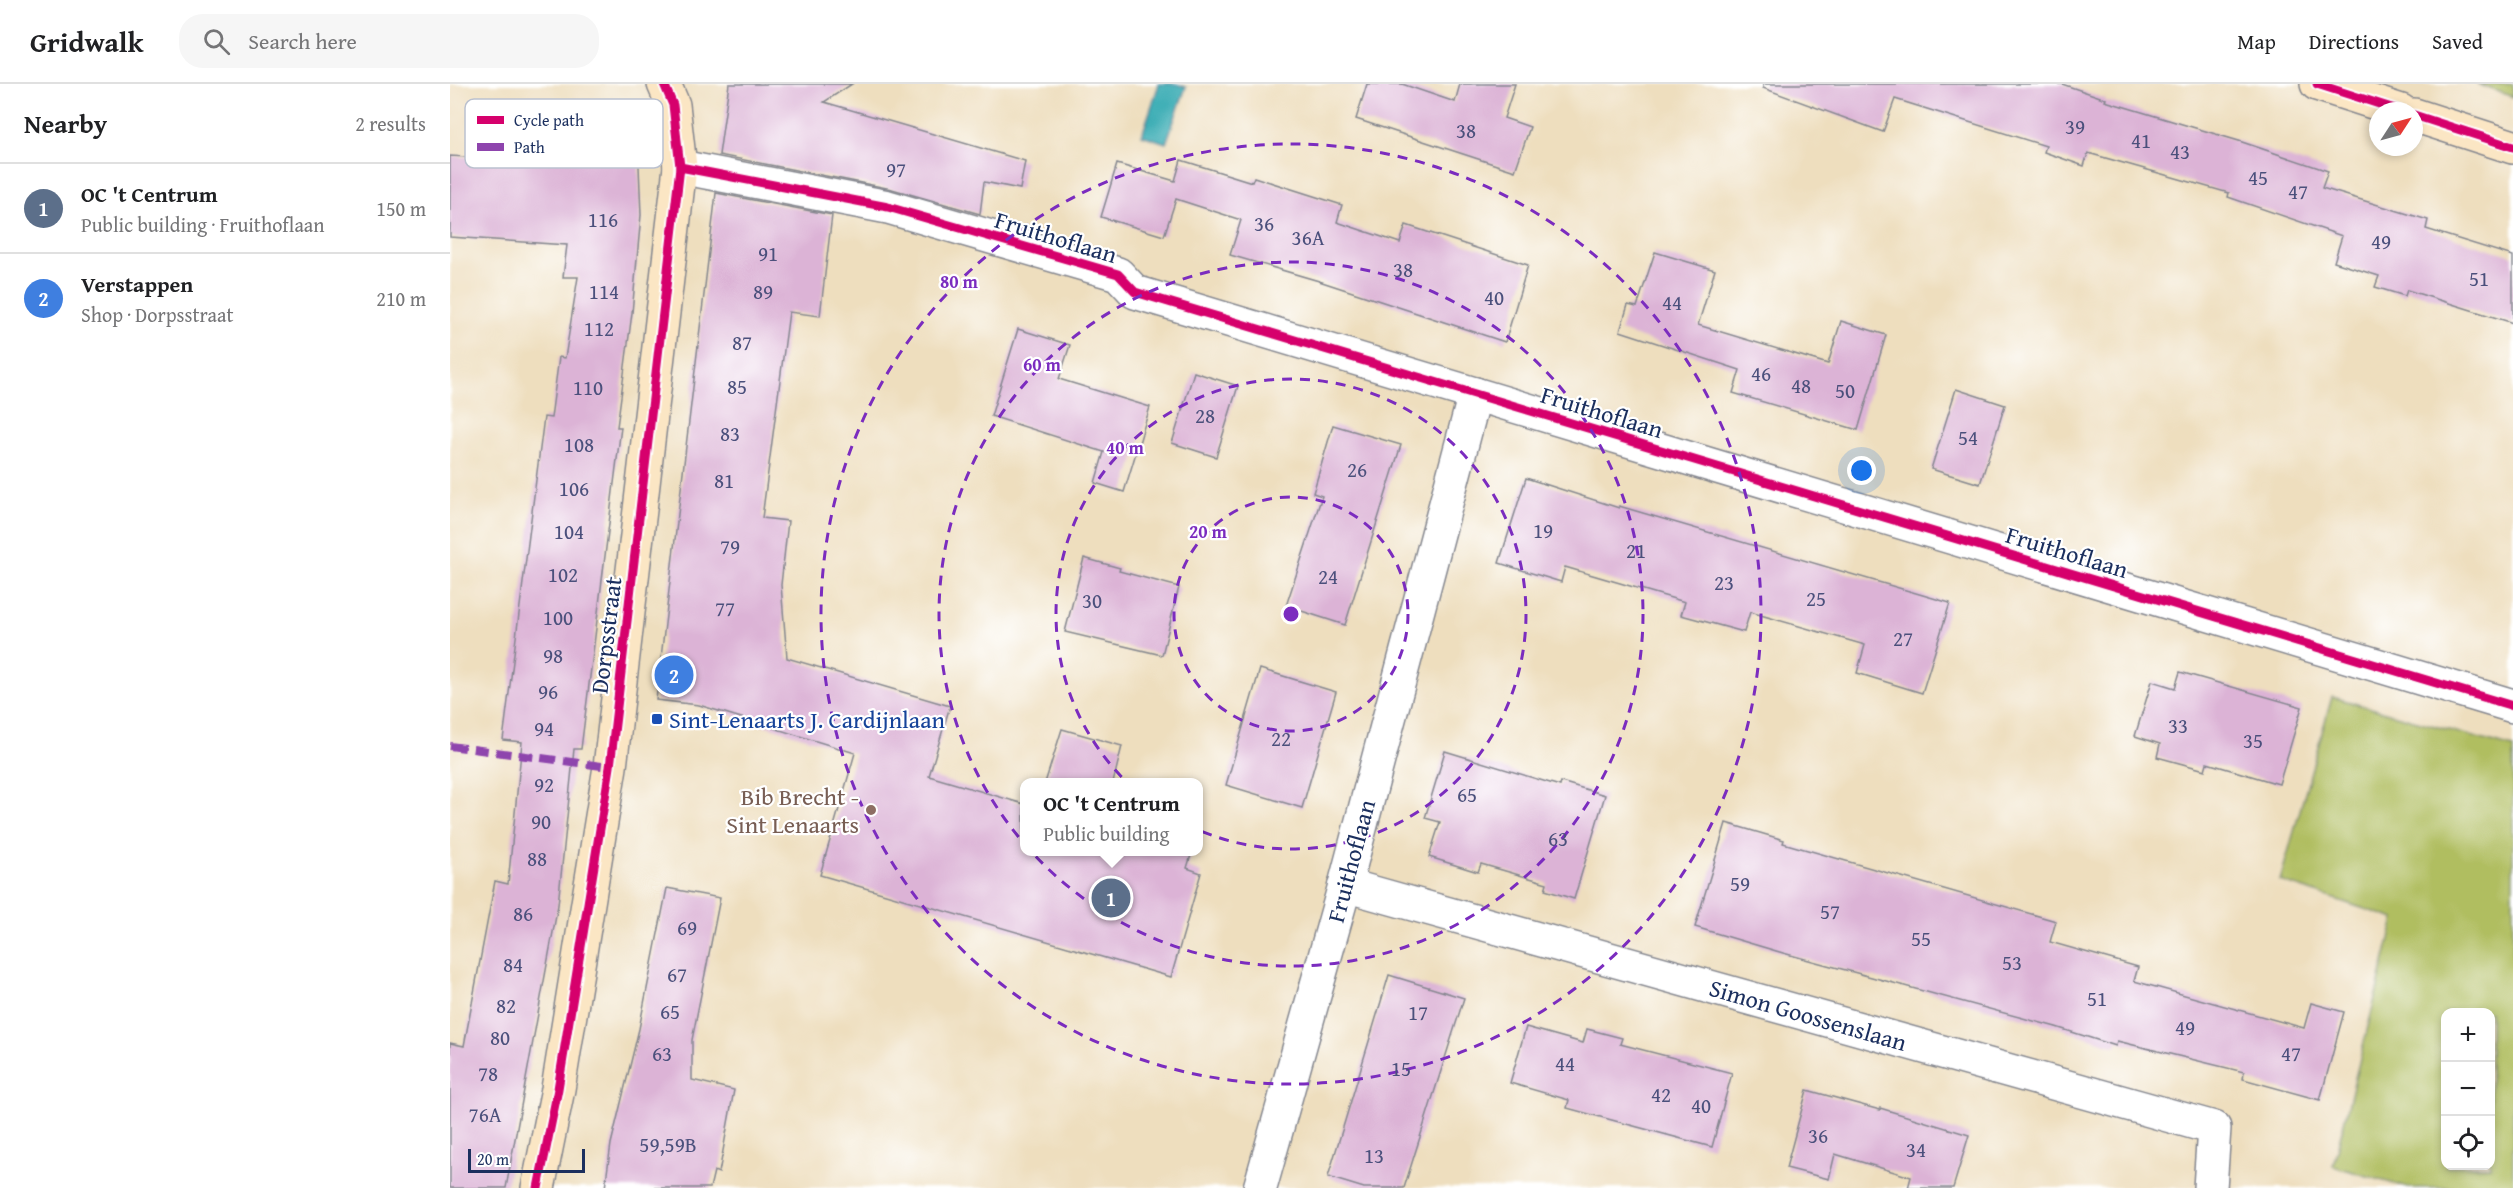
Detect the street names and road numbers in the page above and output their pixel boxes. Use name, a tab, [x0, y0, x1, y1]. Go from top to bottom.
street label: Fruithoflaan	[991, 202, 1122, 272]
street label: Fruithoflaan	[1537, 377, 1668, 447]
street label: Fruithoflaan	[2002, 517, 2133, 587]
street label: Dorpsstraat	[581, 574, 631, 696]
street label: Fruithoflaan	[1318, 795, 1384, 926]
street label: Simon Goossenslaan	[1705, 970, 1911, 1060]

